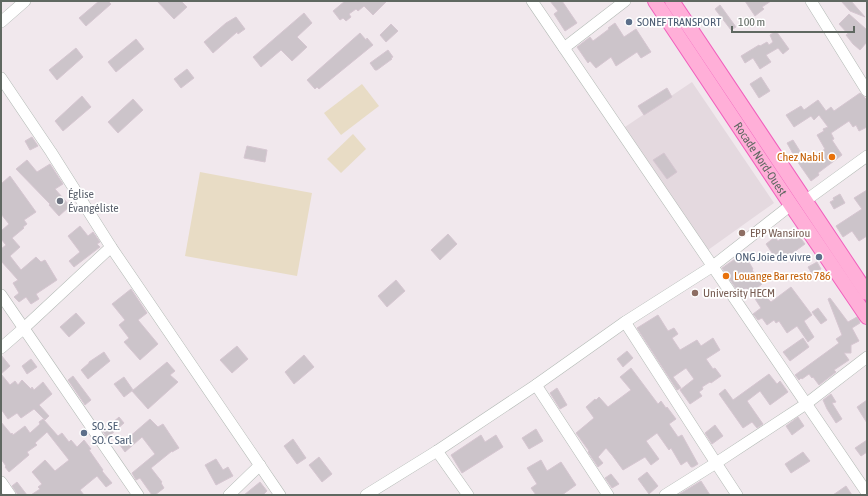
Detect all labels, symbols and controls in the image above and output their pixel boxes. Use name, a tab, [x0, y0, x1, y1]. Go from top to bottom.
scale bar	[732, 8, 854, 34]
place label: SONEF TRANSPORT	[637, 15, 722, 29]
text: 100 m	[738, 15, 765, 29]
marker: SONEF TRANSPORT	[624, 17, 634, 27]
street label: Rocade Nord-Ouest	[731, 120, 790, 199]
place label: Chez Nabil	[777, 150, 825, 164]
marker: Chez Nabil	[827, 152, 837, 162]
place label: Église Évangéliste	[68, 187, 119, 215]
marker: Église Évangéliste	[55, 196, 65, 206]
place label: EPP Wansirou	[750, 226, 810, 240]
marker: EPP Wansirou	[737, 228, 747, 238]
place label: ONG Joie de vivre	[735, 250, 811, 264]
marker: ONG Joie de vivre	[814, 252, 824, 262]
place label: Louange Bar resto 786	[734, 269, 831, 283]
marker: Louange Bar resto 786	[721, 271, 731, 281]
place label: University HECM	[703, 286, 775, 300]
marker: University HECM	[690, 288, 700, 298]
place label: SO. SE. SO. C Sarl	[92, 419, 133, 447]
marker: SO. SE. SO. C Sarl	[79, 428, 89, 438]

